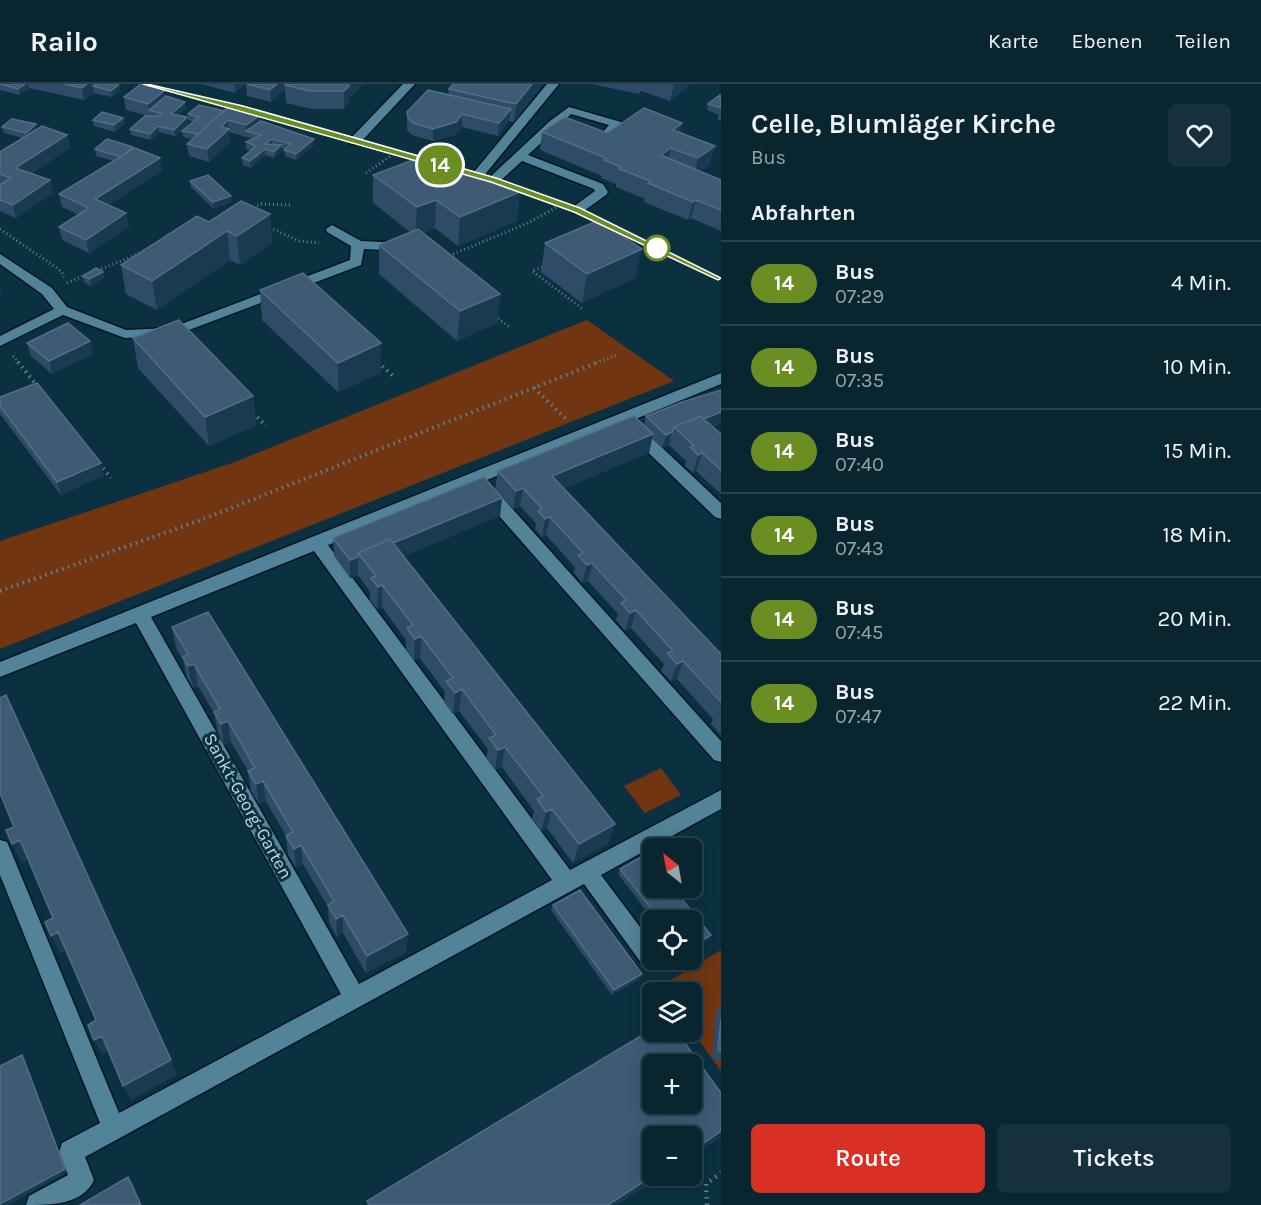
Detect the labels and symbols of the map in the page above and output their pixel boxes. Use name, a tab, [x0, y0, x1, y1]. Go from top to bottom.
line badge: 14	[413, 146, 467, 184]
unlabelled marker	[644, 235, 670, 261]
street label: Sankt-Georg-Garten	[199, 729, 297, 883]
north arrow	[642, 838, 702, 898]

